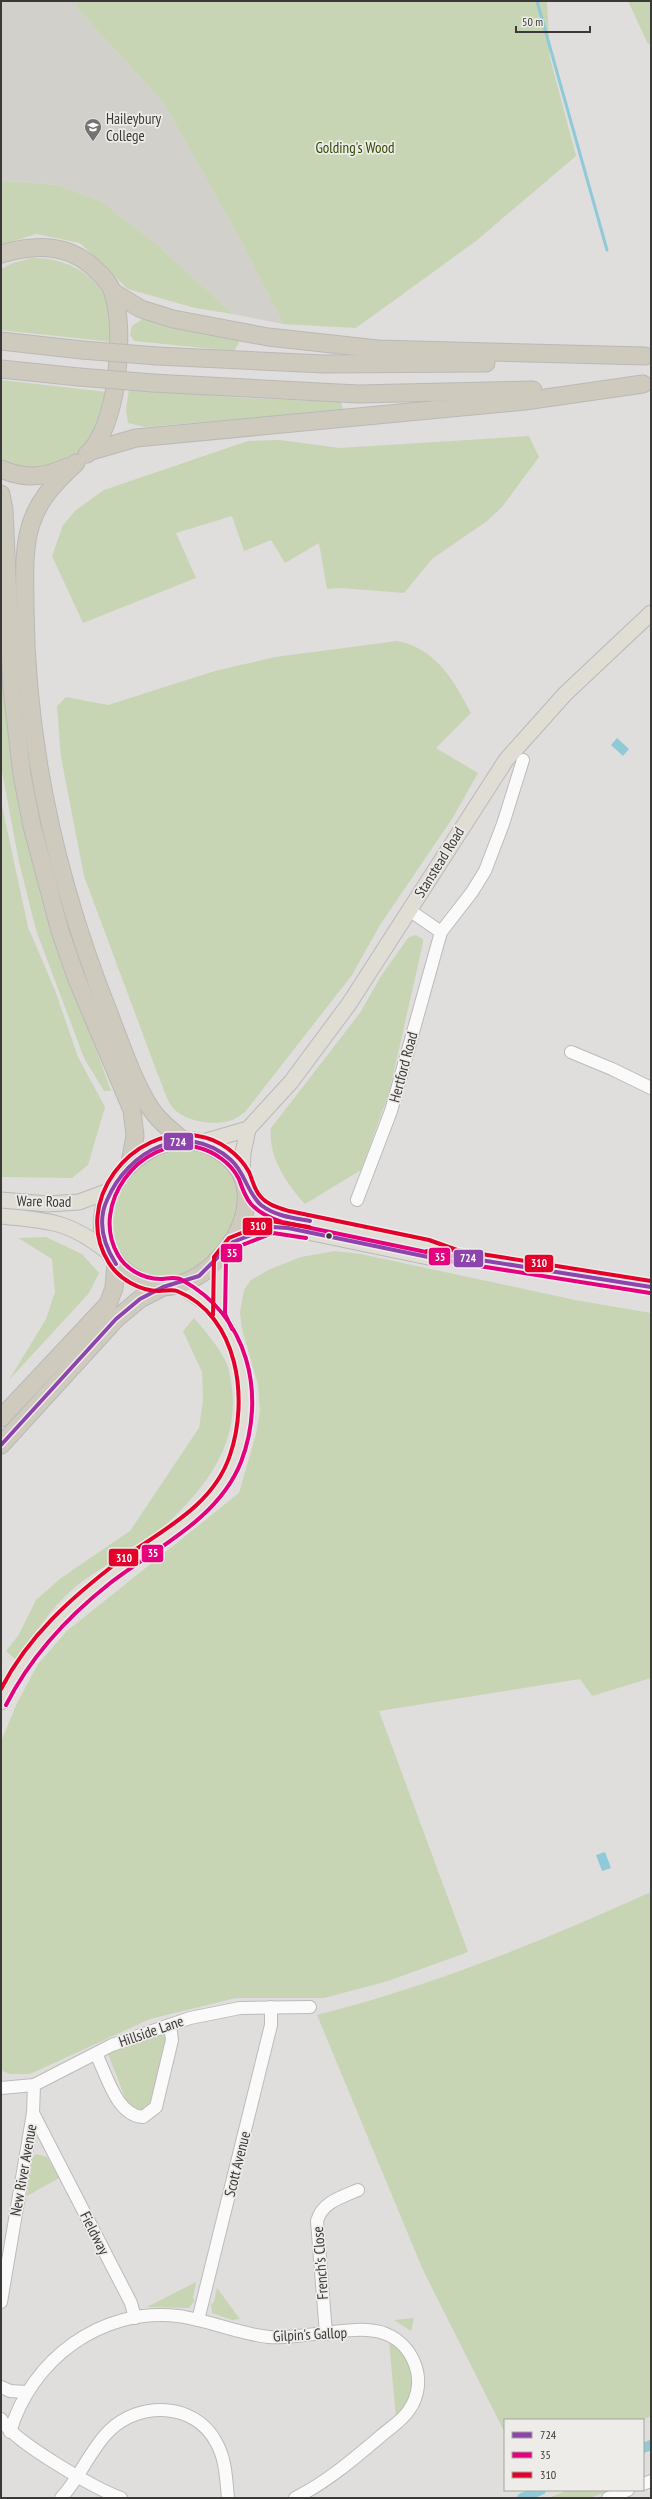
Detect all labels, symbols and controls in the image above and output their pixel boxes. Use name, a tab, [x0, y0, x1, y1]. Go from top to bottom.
scale bar	[516, 8, 590, 34]
text: 50 m	[522, 14, 543, 29]
place label: Haileybury College	[106, 109, 162, 145]
school or university icon: Haileybury College	[83, 117, 103, 142]
park label: Golding's Wood	[315, 138, 395, 157]
street label: Stanstead Road	[410, 823, 468, 901]
street label: Hertford Road	[384, 1030, 422, 1104]
line badge: 724	[163, 1132, 194, 1151]
text: 724	[170, 1135, 187, 1149]
street label: Ware Road	[17, 1191, 71, 1211]
line badge: 310	[242, 1217, 273, 1236]
text: 310	[250, 1219, 266, 1233]
unlabelled marker	[324, 1231, 334, 1241]
line badge: 35	[220, 1243, 243, 1263]
text: 35	[227, 1246, 237, 1260]
line badge: 35	[428, 1247, 451, 1266]
line badge: 724	[453, 1249, 484, 1268]
text: 35	[435, 1250, 445, 1264]
text: 724	[460, 1251, 477, 1265]
line badge: 310	[524, 1254, 554, 1273]
text: 310	[531, 1256, 547, 1270]
line badge: 35	[141, 1544, 164, 1563]
text: 35	[148, 1546, 158, 1560]
line badge: 310	[108, 1548, 139, 1567]
text: 310	[116, 1551, 132, 1565]
street label: Hillside Lane	[116, 2011, 186, 2051]
street label: New River Avenue	[6, 2122, 40, 2218]
street label: Scott Avenue	[220, 2129, 254, 2199]
street label: Fieldway	[76, 2208, 114, 2258]
street label: French's Close	[308, 2226, 332, 2300]
street label: Gilpin's Gallop	[273, 2323, 347, 2345]
legend	[504, 2419, 644, 2491]
text: 724	[540, 2427, 557, 2442]
text: 35	[540, 2447, 551, 2462]
text: 310	[540, 2467, 556, 2482]

